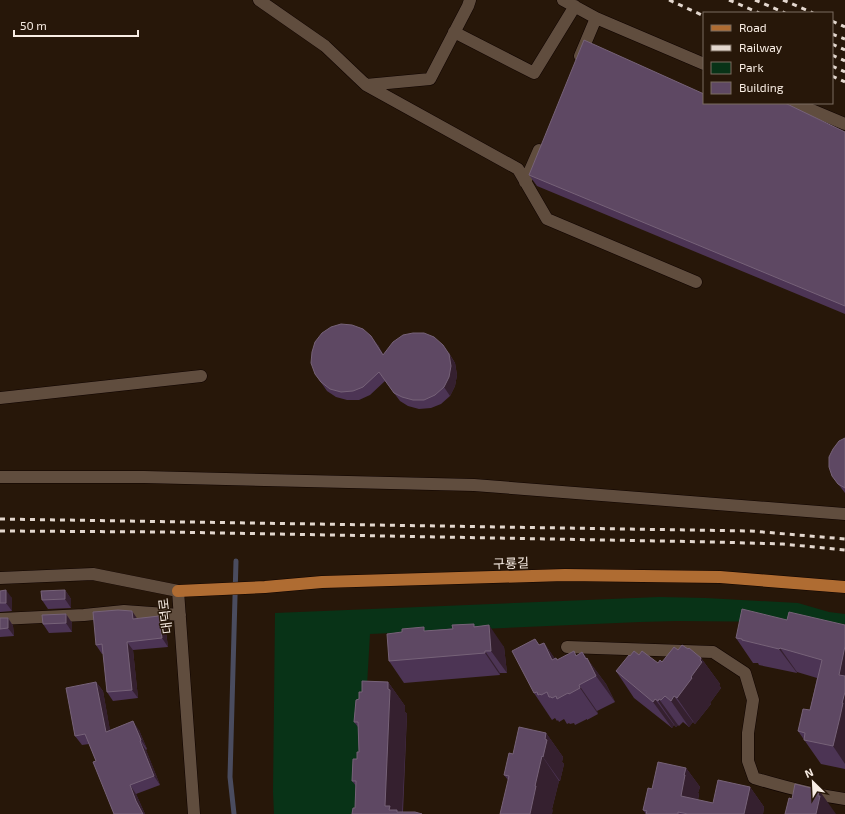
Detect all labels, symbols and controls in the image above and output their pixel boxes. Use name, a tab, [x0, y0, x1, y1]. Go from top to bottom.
scale bar	[14, 12, 138, 38]
legend	[703, 12, 833, 104]
text: 50 m	[20, 18, 47, 32]
text: Road	[739, 20, 767, 34]
text: Railway	[739, 40, 783, 54]
text: Park	[739, 60, 764, 74]
text: Building	[739, 80, 784, 94]
street label: 구룡길	[493, 554, 529, 572]
street label: 대덕로	[155, 597, 175, 635]
north arrow	[793, 762, 833, 802]
text: N	[802, 765, 815, 780]

